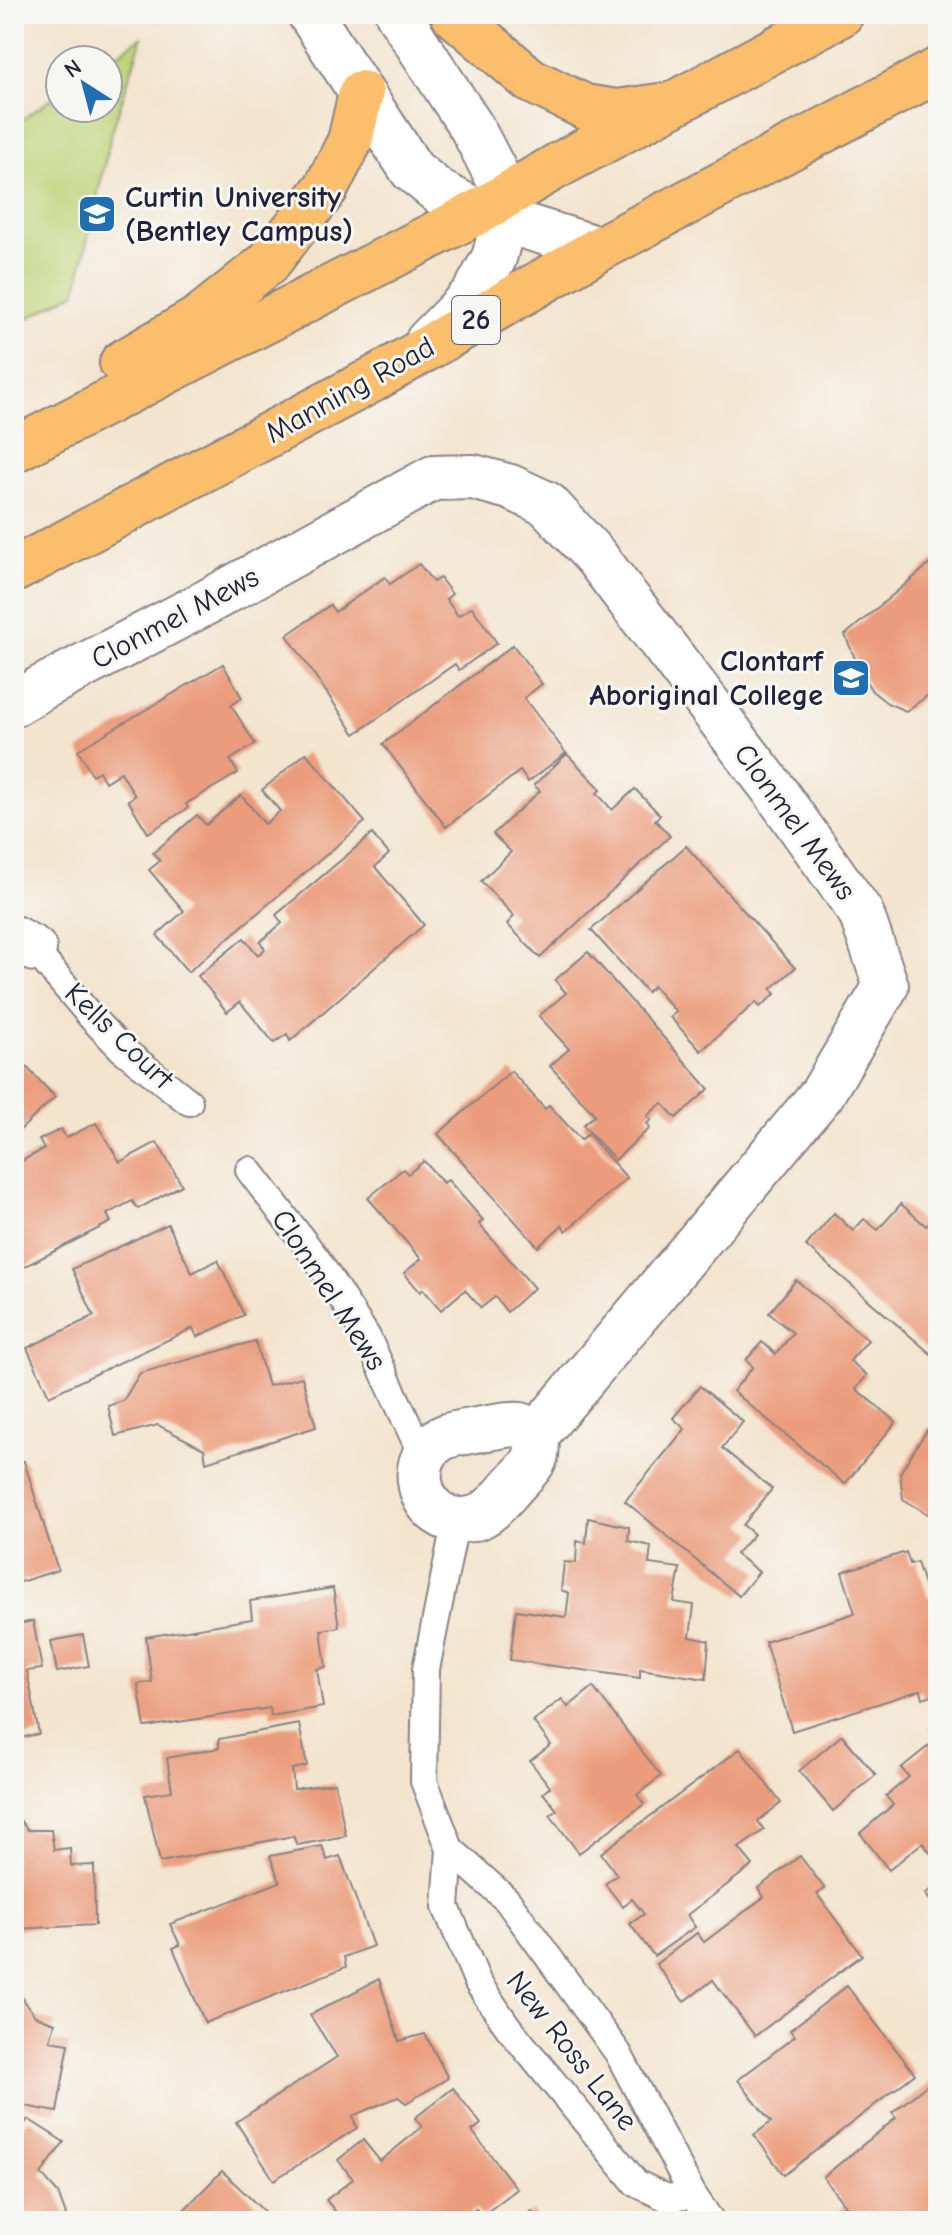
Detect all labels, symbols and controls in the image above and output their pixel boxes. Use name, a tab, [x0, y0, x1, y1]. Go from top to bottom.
north arrow	[44, 44, 124, 124]
text: N	[59, 54, 86, 83]
place label: Curtin University (Bentley Campus)	[125, 180, 353, 249]
school or university icon: Curtin University (Bentley Campus)	[76, 193, 118, 235]
road number: 26	[452, 296, 500, 344]
street label: Manning Road	[259, 329, 441, 451]
street label: Clonmel Mews	[85, 559, 265, 677]
place label: Clontarf Aboriginal College	[589, 644, 824, 713]
school or university icon: Clontarf Aboriginal College	[830, 657, 872, 699]
street label: Clonmel Mews	[727, 737, 863, 907]
street label: Kells Court	[57, 976, 182, 1097]
street label: Clonmel Mews	[264, 1203, 394, 1377]
street label: New Ross Lane	[499, 1964, 645, 2138]

